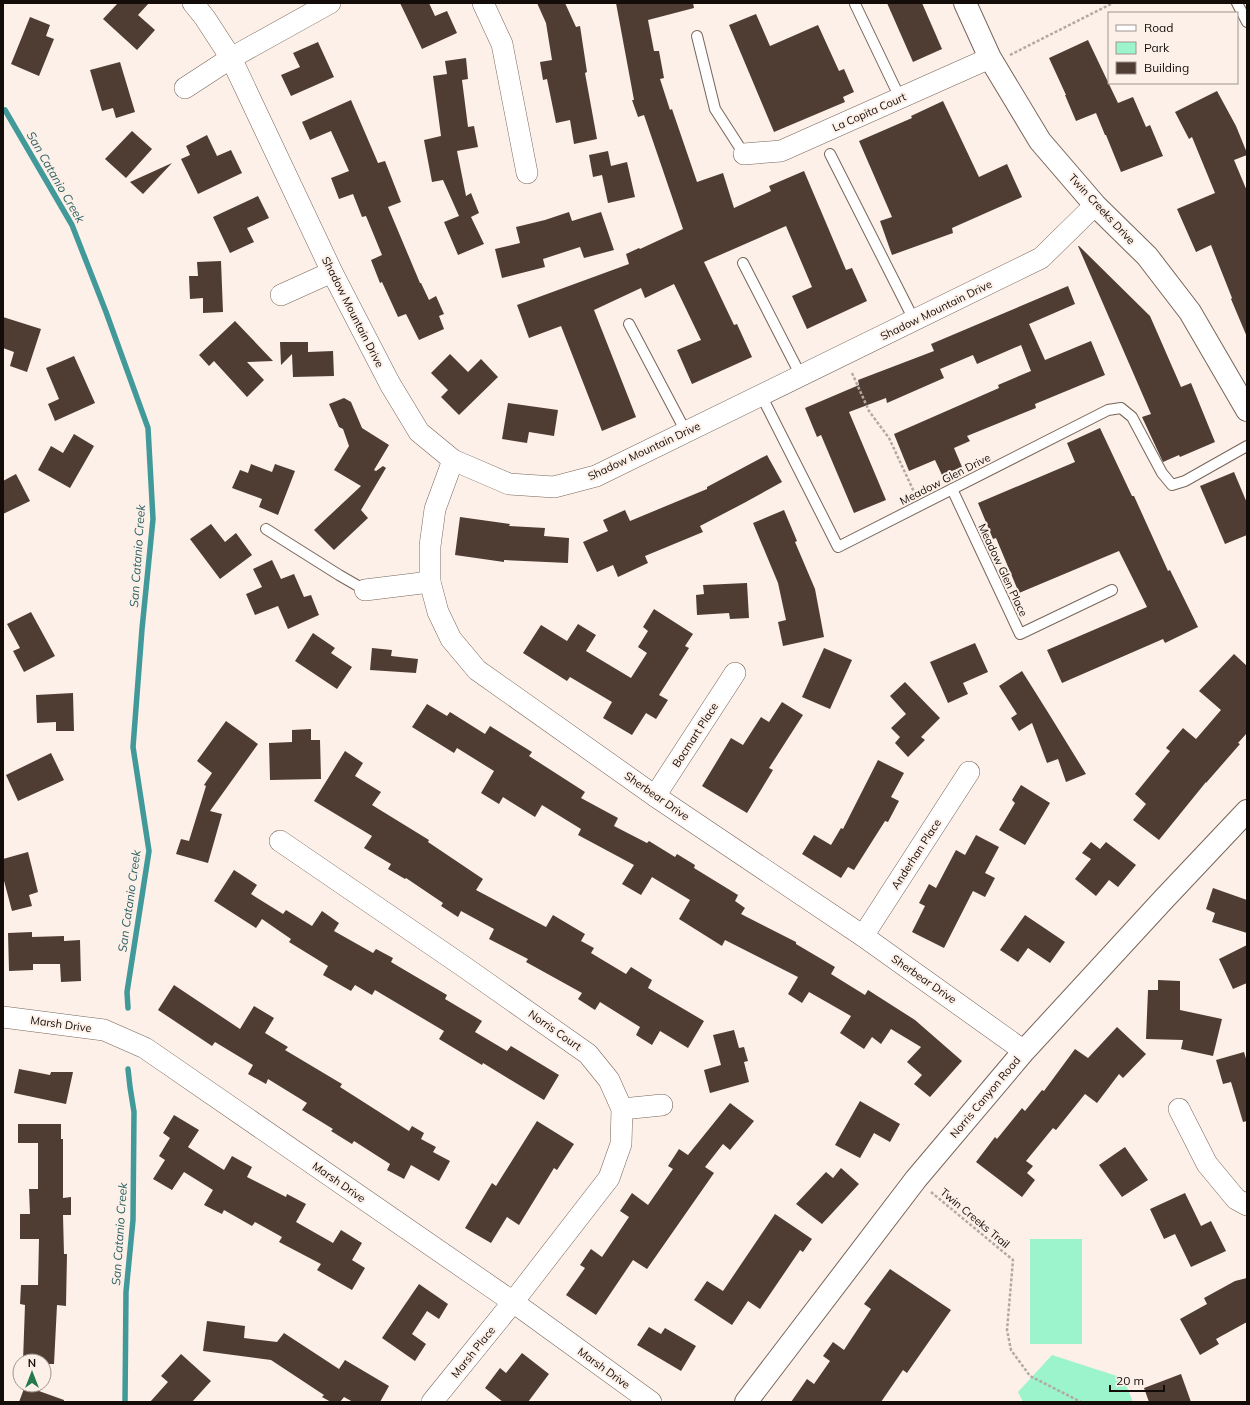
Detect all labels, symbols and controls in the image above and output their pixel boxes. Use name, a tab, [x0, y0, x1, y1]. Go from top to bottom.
legend	[1108, 12, 1238, 84]
text: Road	[1144, 20, 1173, 35]
text: Park	[1144, 40, 1170, 55]
text: Building	[1144, 60, 1189, 75]
street label: La Copita Court	[830, 89, 908, 135]
water label: San Catanio Creek	[24, 129, 89, 226]
street label: Twin Creeks Drive	[1066, 171, 1138, 247]
street label: Shadow Mountain Drive	[319, 254, 387, 370]
street label: Shadow Mountain Drive	[878, 277, 994, 343]
street label: Shadow Mountain Drive	[585, 419, 703, 483]
street label: Meadow Glen Drive	[897, 450, 993, 508]
water label: San Catanio Creek	[126, 503, 148, 608]
street label: Meadow Glen Place	[975, 521, 1031, 619]
street label: Bocmart Place	[669, 700, 721, 770]
street label: Sherbear Drive	[622, 768, 692, 824]
street label: Anderhan Place	[888, 816, 944, 892]
water label: San Catanio Creek	[114, 848, 144, 953]
street label: Sherbear Drive	[889, 951, 959, 1007]
street label: Norris Court	[526, 1007, 584, 1053]
street label: Marsh Drive	[30, 1013, 92, 1035]
street label: Norris Canyon Road	[947, 1053, 1023, 1141]
street label: Marsh Drive	[310, 1159, 368, 1205]
water label: San Catanio Creek	[108, 1181, 130, 1286]
street label: Twin Creeks Trail	[937, 1185, 1013, 1251]
street label: Marsh Place	[448, 1323, 498, 1381]
street label: Marsh Drive	[575, 1344, 633, 1392]
north arrow	[12, 1353, 52, 1393]
text: N	[28, 1356, 36, 1370]
scale bar	[1110, 1367, 1164, 1393]
text: 20 m	[1116, 1373, 1144, 1388]

